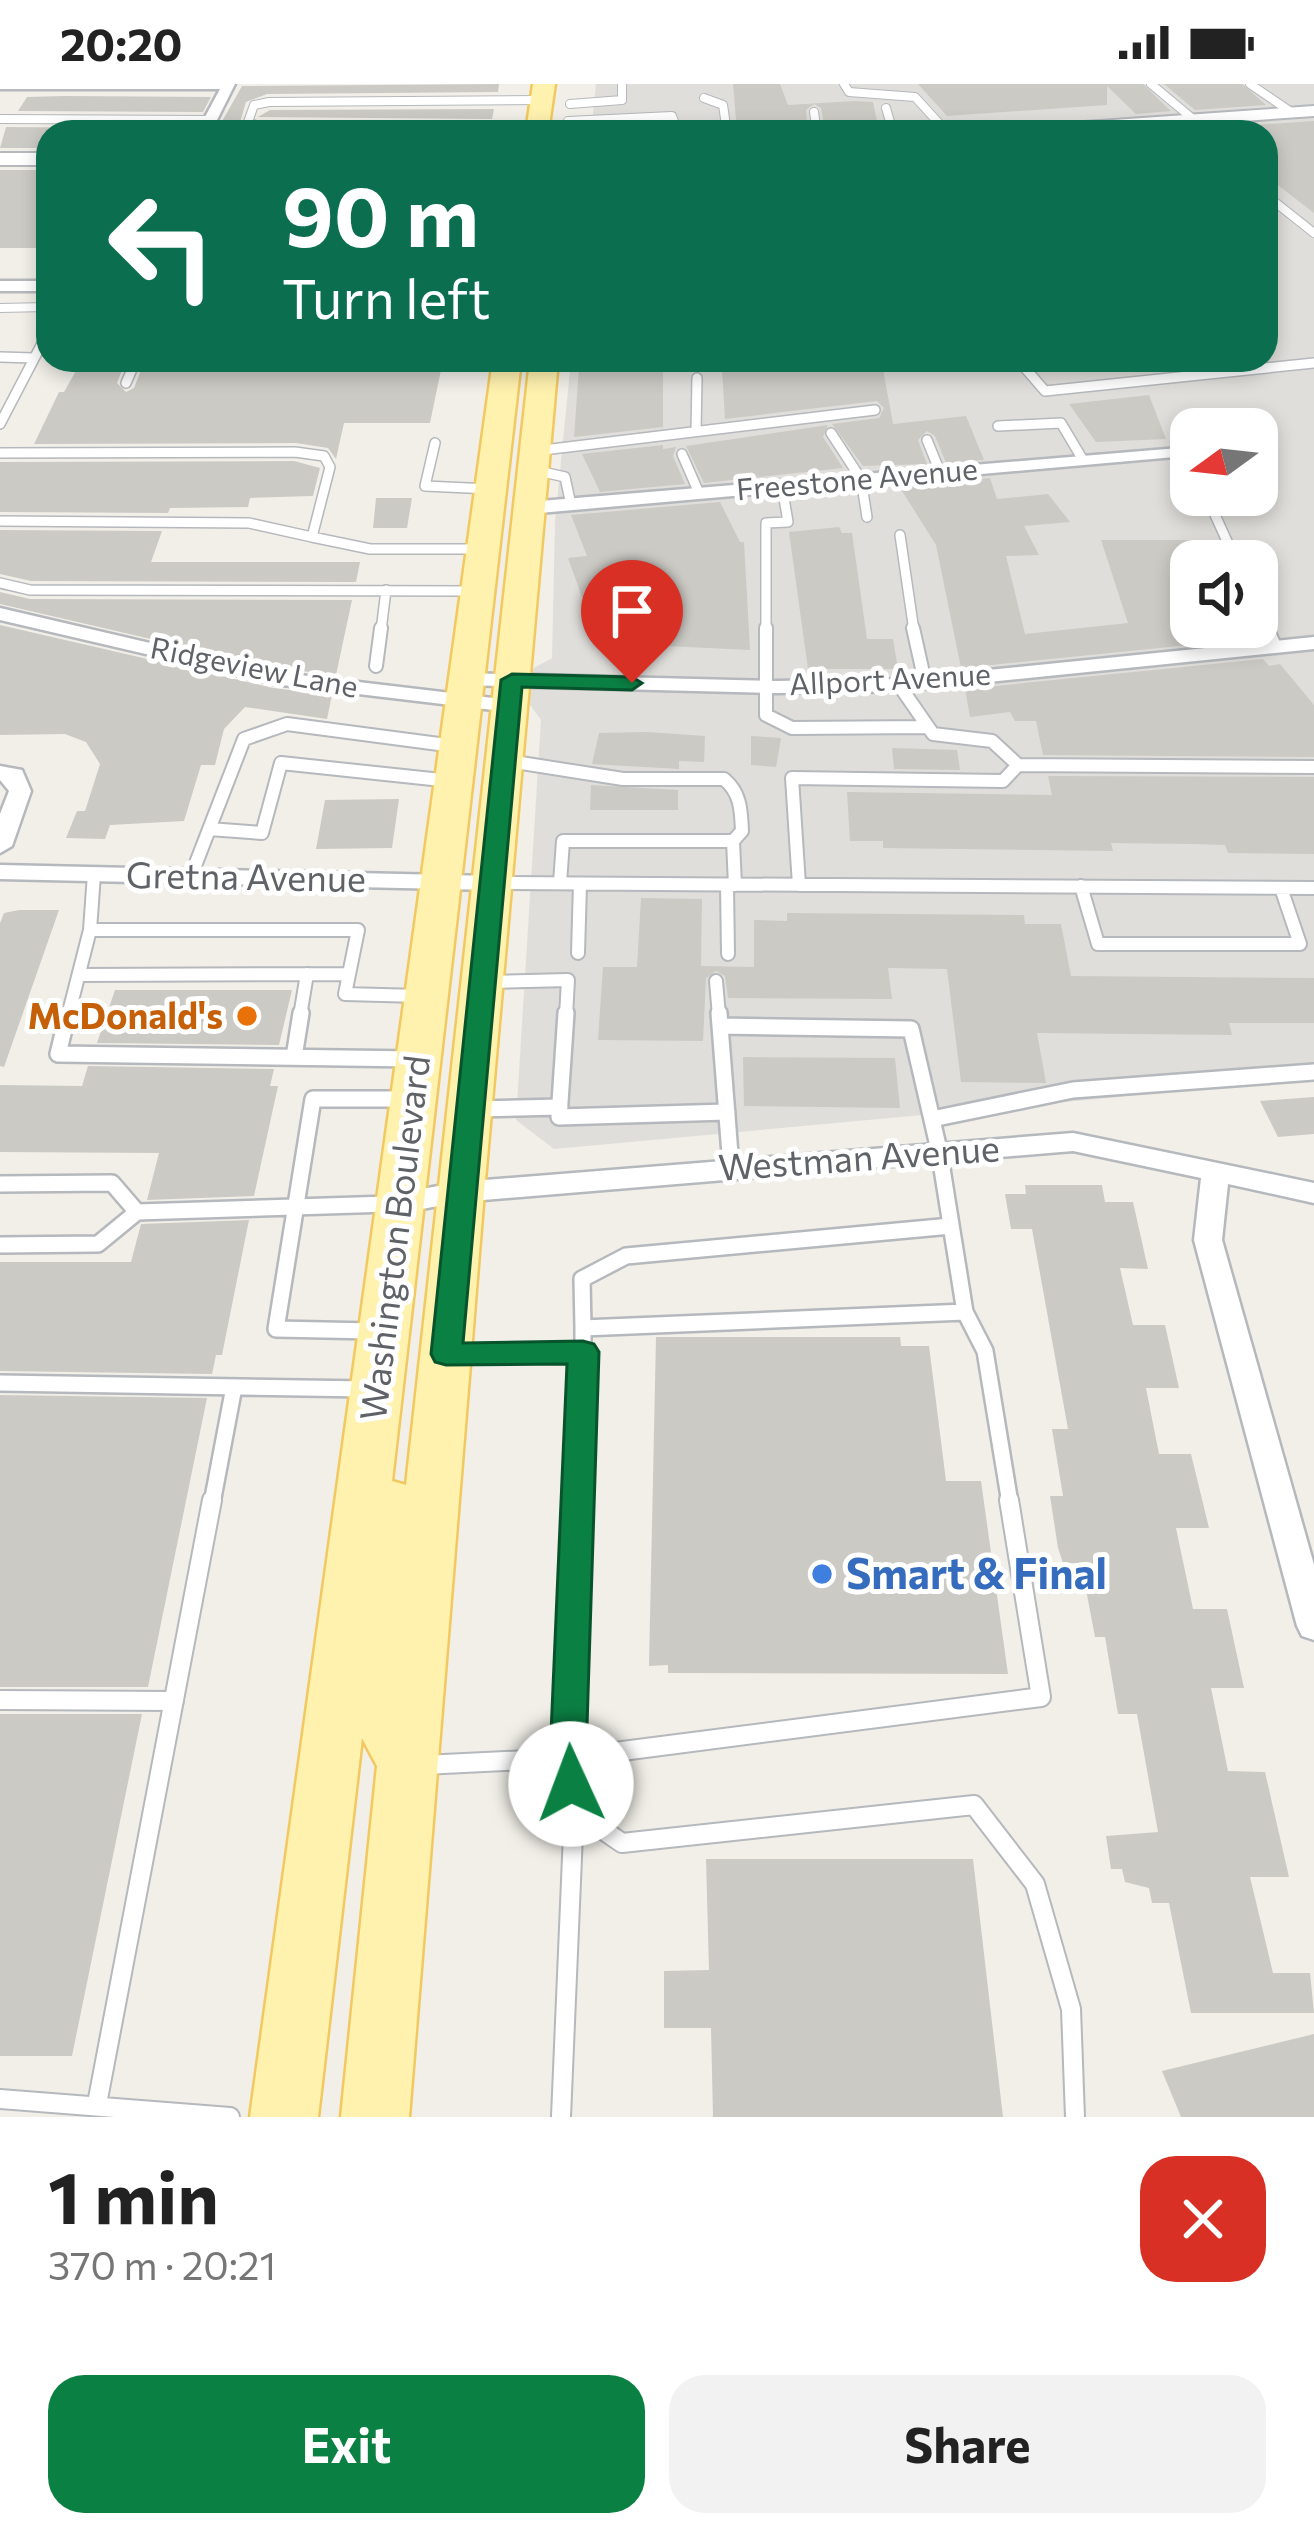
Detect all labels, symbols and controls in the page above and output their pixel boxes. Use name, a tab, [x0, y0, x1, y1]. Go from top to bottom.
text: 20:20	[60, 15, 182, 70]
text: 90 m	[282, 162, 479, 264]
icon: left	[84, 168, 240, 324]
text: Turn left	[282, 264, 490, 330]
north arrow	[1170, 408, 1278, 516]
map controls	[1170, 408, 1278, 648]
street label: Freestone Avenue	[735, 449, 979, 506]
button: sound	[1170, 540, 1278, 648]
pin	[581, 560, 683, 683]
icon: arrive	[599, 578, 665, 644]
street label: Ridgeview Lane	[148, 627, 361, 704]
street label: Allport Avenue	[788, 654, 992, 701]
street label: Gretna Avenue	[126, 851, 366, 899]
place label: McDonald's	[28, 992, 223, 1036]
marker: McDonald's	[234, 1003, 260, 1029]
street label: Washington Boulevard	[349, 1053, 437, 1423]
street label: Westman Avenue	[717, 1124, 1001, 1188]
place label: Smart & Final	[846, 1546, 1107, 1598]
marker: Smart & Final	[809, 1561, 835, 1587]
position arrow	[508, 1721, 634, 1847]
text: 1 min	[48, 2151, 219, 2239]
button: close	[1140, 2156, 1266, 2282]
text: 370 m · 20:21	[48, 2240, 276, 2288]
button: Exit	[48, 2375, 645, 2513]
button: Share	[669, 2375, 1266, 2513]

